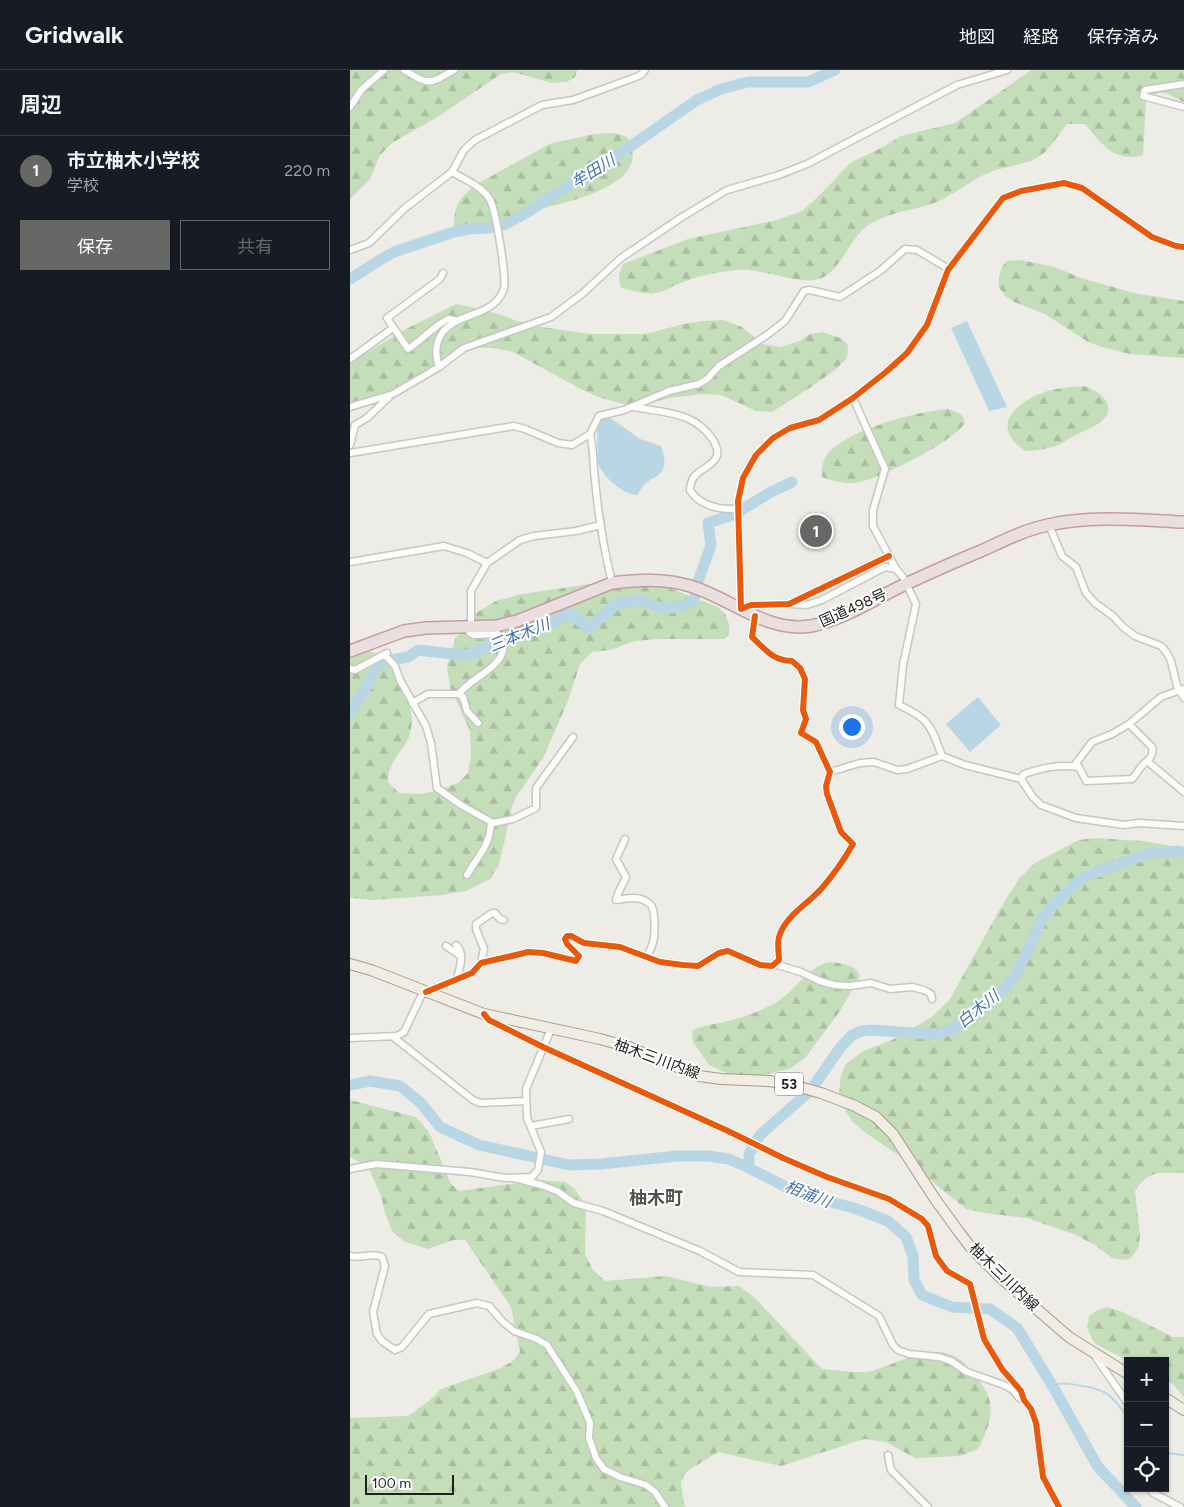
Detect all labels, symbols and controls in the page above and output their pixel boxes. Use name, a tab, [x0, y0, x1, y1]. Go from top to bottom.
text: Gridwalk	[25, 20, 124, 49]
text: 地図	[959, 26, 995, 48]
text: 経路	[1023, 26, 1059, 48]
text: 保存済み	[1087, 26, 1159, 48]
text: 周辺	[20, 92, 62, 117]
text: 市立柚木小学校	[67, 149, 200, 172]
water label: 牟田川	[568, 149, 620, 192]
text: 1	[33, 161, 39, 180]
text: 220 m	[284, 161, 330, 180]
text: 学校	[67, 176, 99, 195]
button: 保存	[20, 220, 170, 270]
button: 共有	[180, 220, 330, 270]
pin: 1	[800, 512, 832, 550]
street label: 国道498号	[816, 585, 890, 631]
water label: 三本木川	[486, 613, 554, 656]
your location	[839, 714, 865, 740]
water label: 白木川	[953, 985, 1004, 1031]
street label: 柚木三川内線	[612, 1035, 702, 1083]
road number: 53	[775, 1072, 803, 1096]
water label: 相浦川	[782, 1177, 836, 1212]
district label: 柚木町	[629, 1187, 683, 1209]
street label: 柚木三川内線	[965, 1239, 1043, 1315]
map controls	[1124, 1357, 1169, 1492]
button: +	[1124, 1357, 1169, 1402]
button: −	[1124, 1402, 1169, 1447]
button: locate	[1124, 1447, 1169, 1492]
scale bar	[365, 1472, 454, 1495]
text: 100 m	[372, 1475, 411, 1492]

